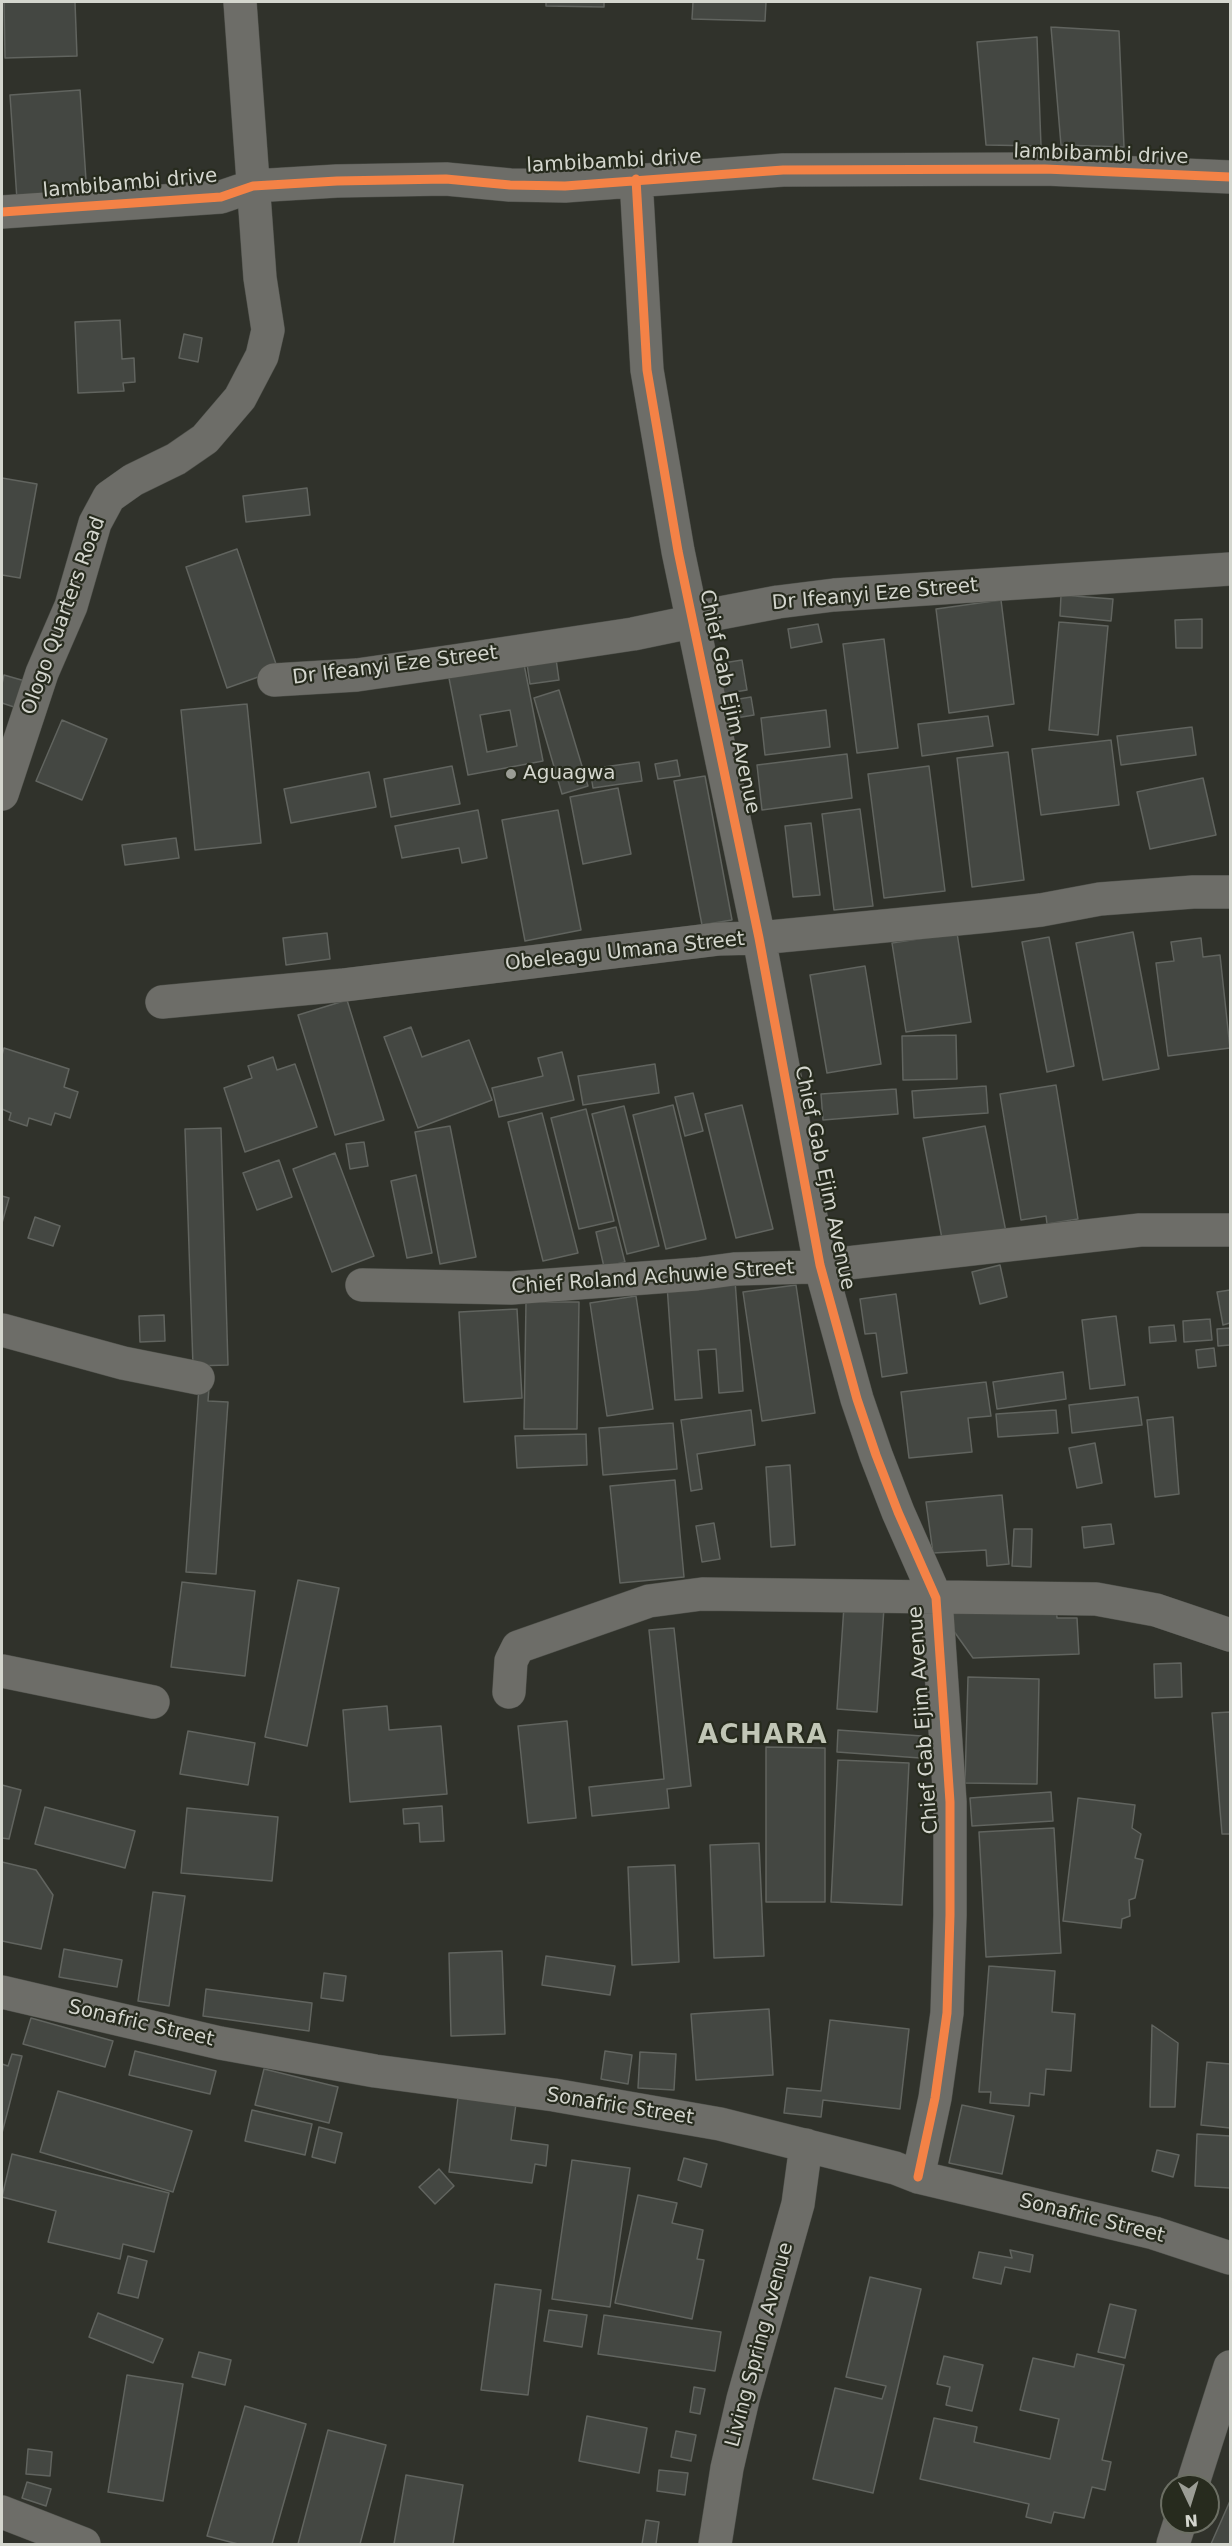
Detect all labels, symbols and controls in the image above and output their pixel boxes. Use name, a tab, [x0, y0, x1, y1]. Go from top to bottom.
street label: lambibambi drive	[1013, 140, 1189, 170]
street label: lambibambi drive	[526, 145, 702, 179]
street label: lambibambi drive	[42, 164, 218, 204]
street label: Ologo Quarters Road	[17, 514, 111, 718]
street label: Dr Ifeanyi Eze Street	[771, 574, 979, 616]
street label: Chief Gab Ejim Avenue	[693, 588, 765, 816]
street label: Dr Ifeanyi Eze Street	[291, 642, 499, 690]
place label: Aguagwa	[523, 762, 616, 786]
marker: Aguagwa	[504, 767, 518, 781]
street label: Obeleagu Umana Street	[504, 927, 746, 977]
street label: Chief Gab Ejim Avenue	[788, 1064, 860, 1292]
street label: Chief Roland Achuwie Street	[511, 1256, 795, 1300]
street label: Chief Gab Ejim Avenue	[904, 1605, 944, 1835]
district label: ACHARA	[698, 1720, 828, 1752]
street label: Sonafric Street	[66, 1996, 216, 2052]
street label: Sonafric Street	[545, 2084, 695, 2130]
street label: Sonafric Street	[1017, 2189, 1167, 2249]
street label: Living Spring Avenue	[721, 2240, 799, 2450]
north arrow	[1160, 2474, 1220, 2534]
text: N	[1184, 2511, 1199, 2530]

